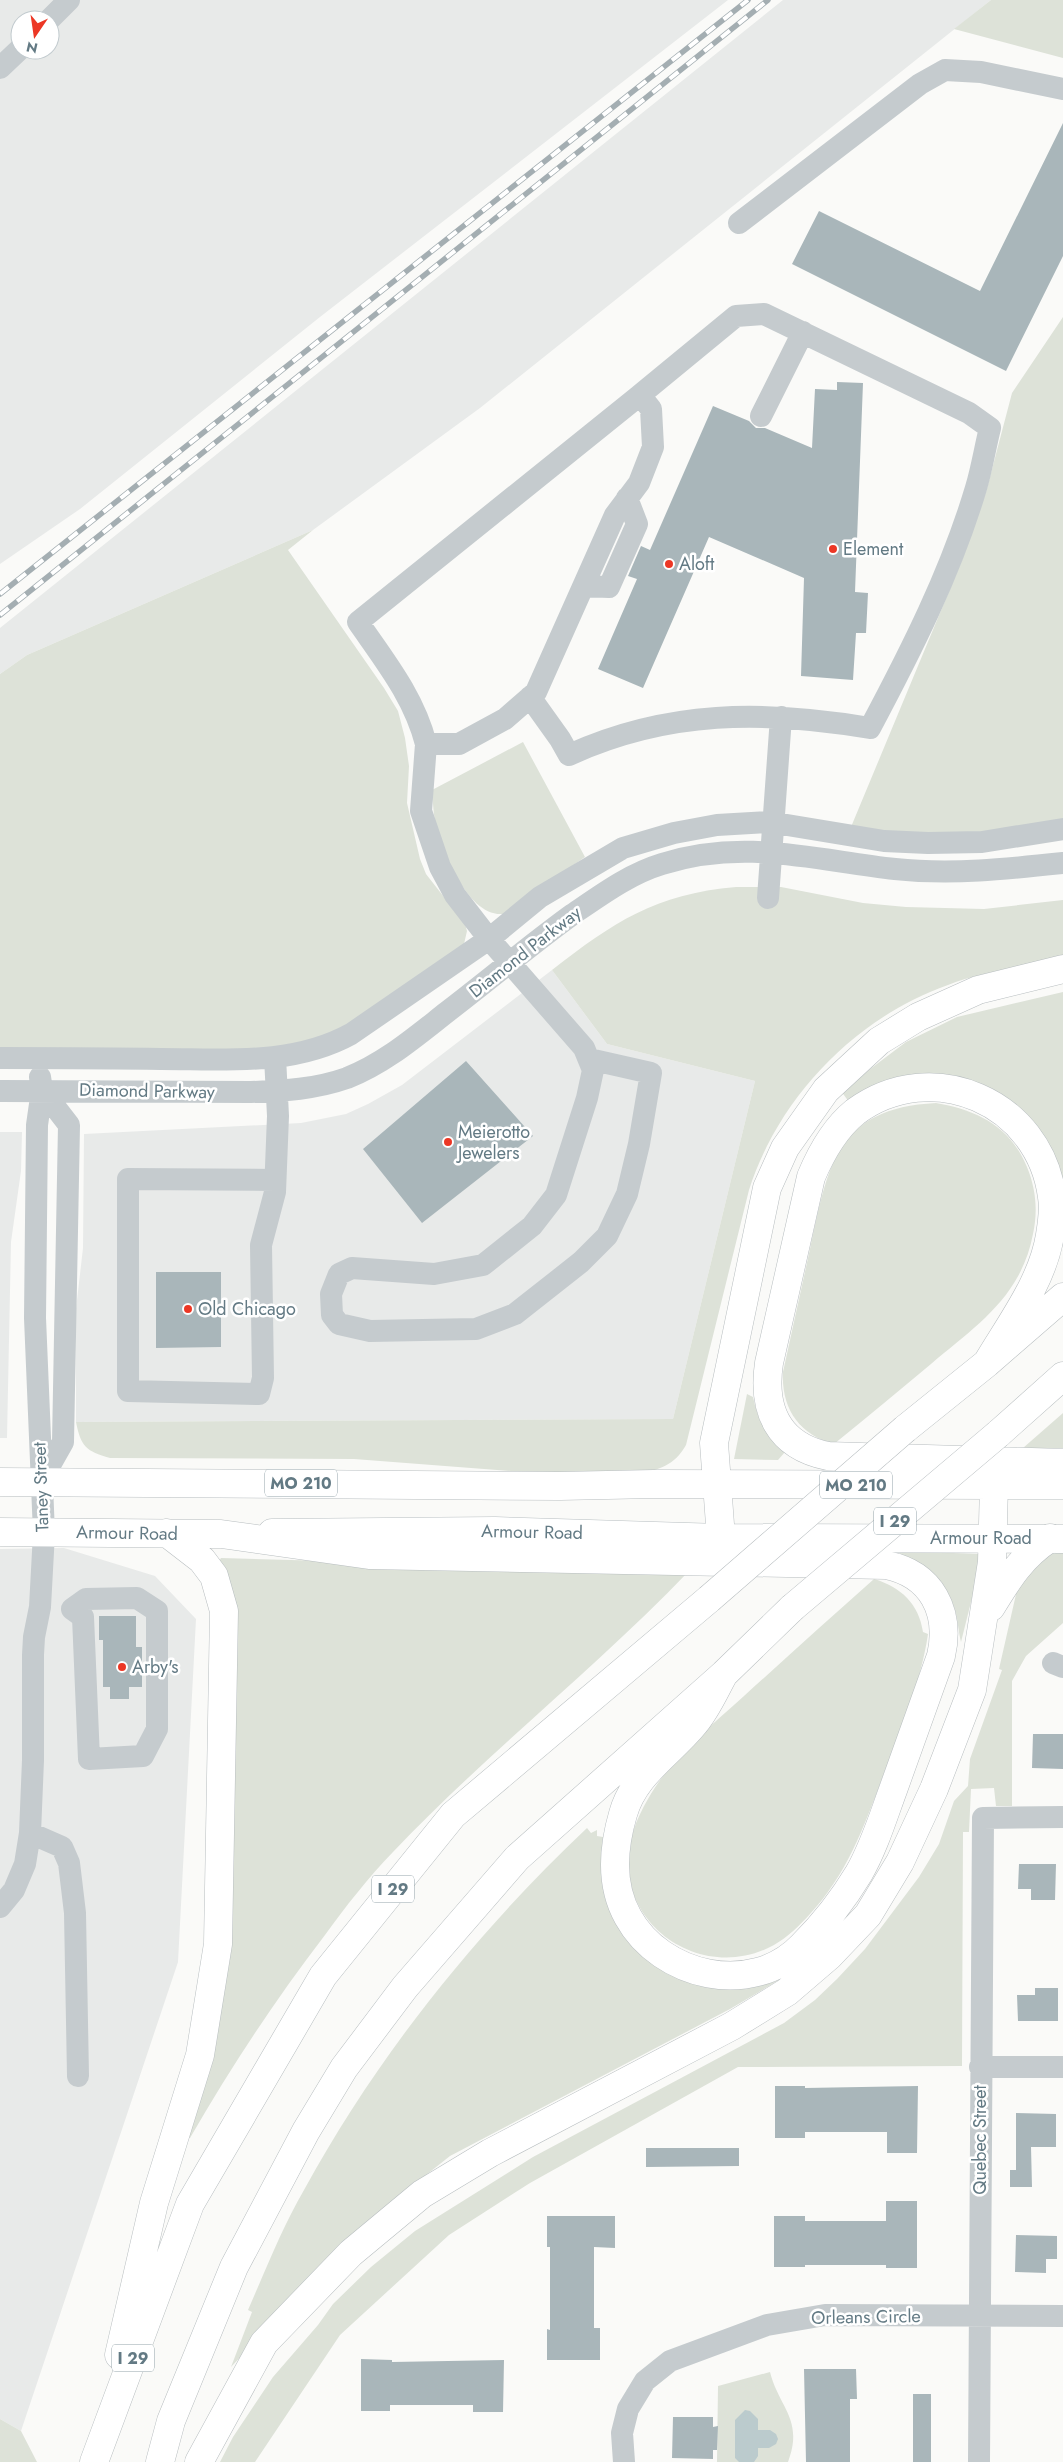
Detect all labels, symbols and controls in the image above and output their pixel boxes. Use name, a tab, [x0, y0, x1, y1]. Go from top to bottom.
north arrow	[10, 10, 60, 60]
text: N	[24, 37, 40, 59]
place label: Element	[843, 536, 904, 562]
marker: Element	[827, 543, 839, 555]
place label: Aloft	[679, 551, 715, 577]
marker: Aloft	[663, 558, 675, 570]
street label: Diamond Parkway	[464, 900, 587, 1004]
street label: Diamond Parkway	[79, 1077, 215, 1105]
place label: Meierotto Jewelers	[456, 1119, 530, 1166]
marker: Meierotto Jewelers	[442, 1136, 454, 1148]
place label: Old Chicago	[198, 1296, 296, 1322]
marker: Old Chicago	[182, 1303, 194, 1315]
street label: Taney Street	[26, 1441, 56, 1532]
road number: MO 210	[265, 1470, 337, 1496]
road number: MO 210	[820, 1472, 892, 1498]
road number: I 29	[874, 1508, 916, 1534]
street label: Armour Road	[481, 1518, 583, 1546]
street label: Armour Road	[76, 1519, 178, 1547]
street label: Armour Road	[930, 1525, 1032, 1551]
place label: Arby's	[132, 1654, 179, 1680]
marker: Arby's	[116, 1661, 128, 1673]
road number: I 29	[372, 1876, 414, 1902]
street label: Quebec Street	[967, 2085, 993, 2195]
street label: Orleans Circle	[811, 2303, 921, 2331]
road number: I 29	[112, 2344, 154, 2372]

